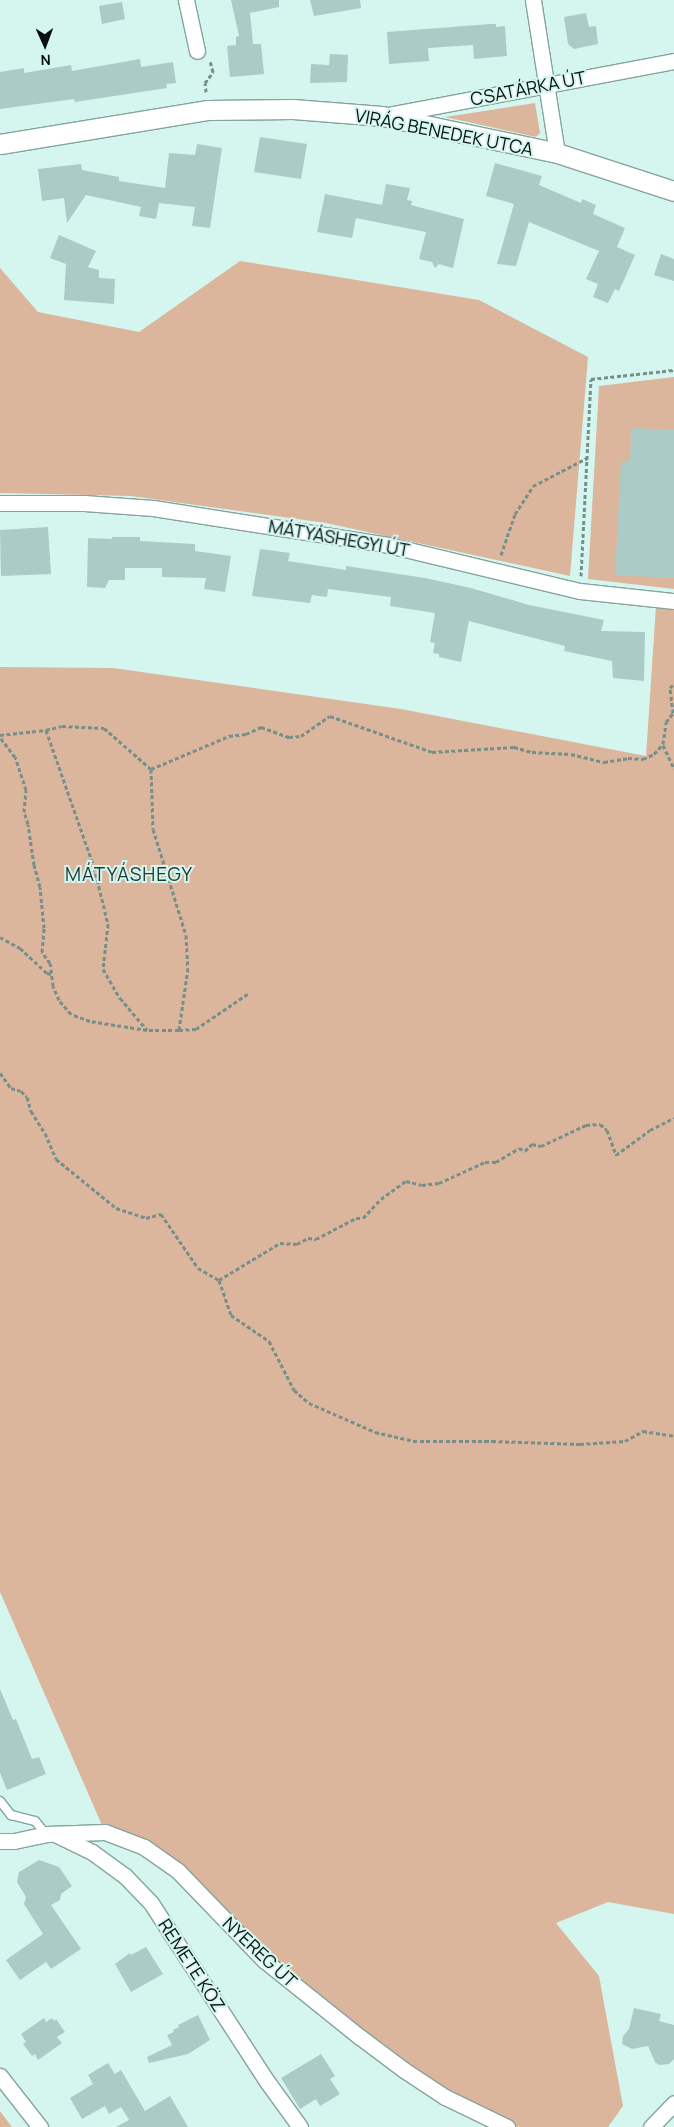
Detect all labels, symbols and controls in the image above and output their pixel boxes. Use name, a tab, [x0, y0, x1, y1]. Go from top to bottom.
north arrow	[20, 20, 70, 70]
text: N	[40, 51, 51, 70]
street label: CSATÁRKA ÚT	[469, 66, 587, 110]
street label: VIRÁG BENEDEK UTCA	[353, 104, 535, 160]
street label: MÁTYÁSHEGYI ÚT	[267, 515, 411, 561]
district label: MÁTYÁSHEGY	[64, 864, 194, 886]
street label: NYEREG ÚT	[219, 1912, 301, 1992]
street label: REMETE KÖZ	[154, 1915, 230, 2015]

